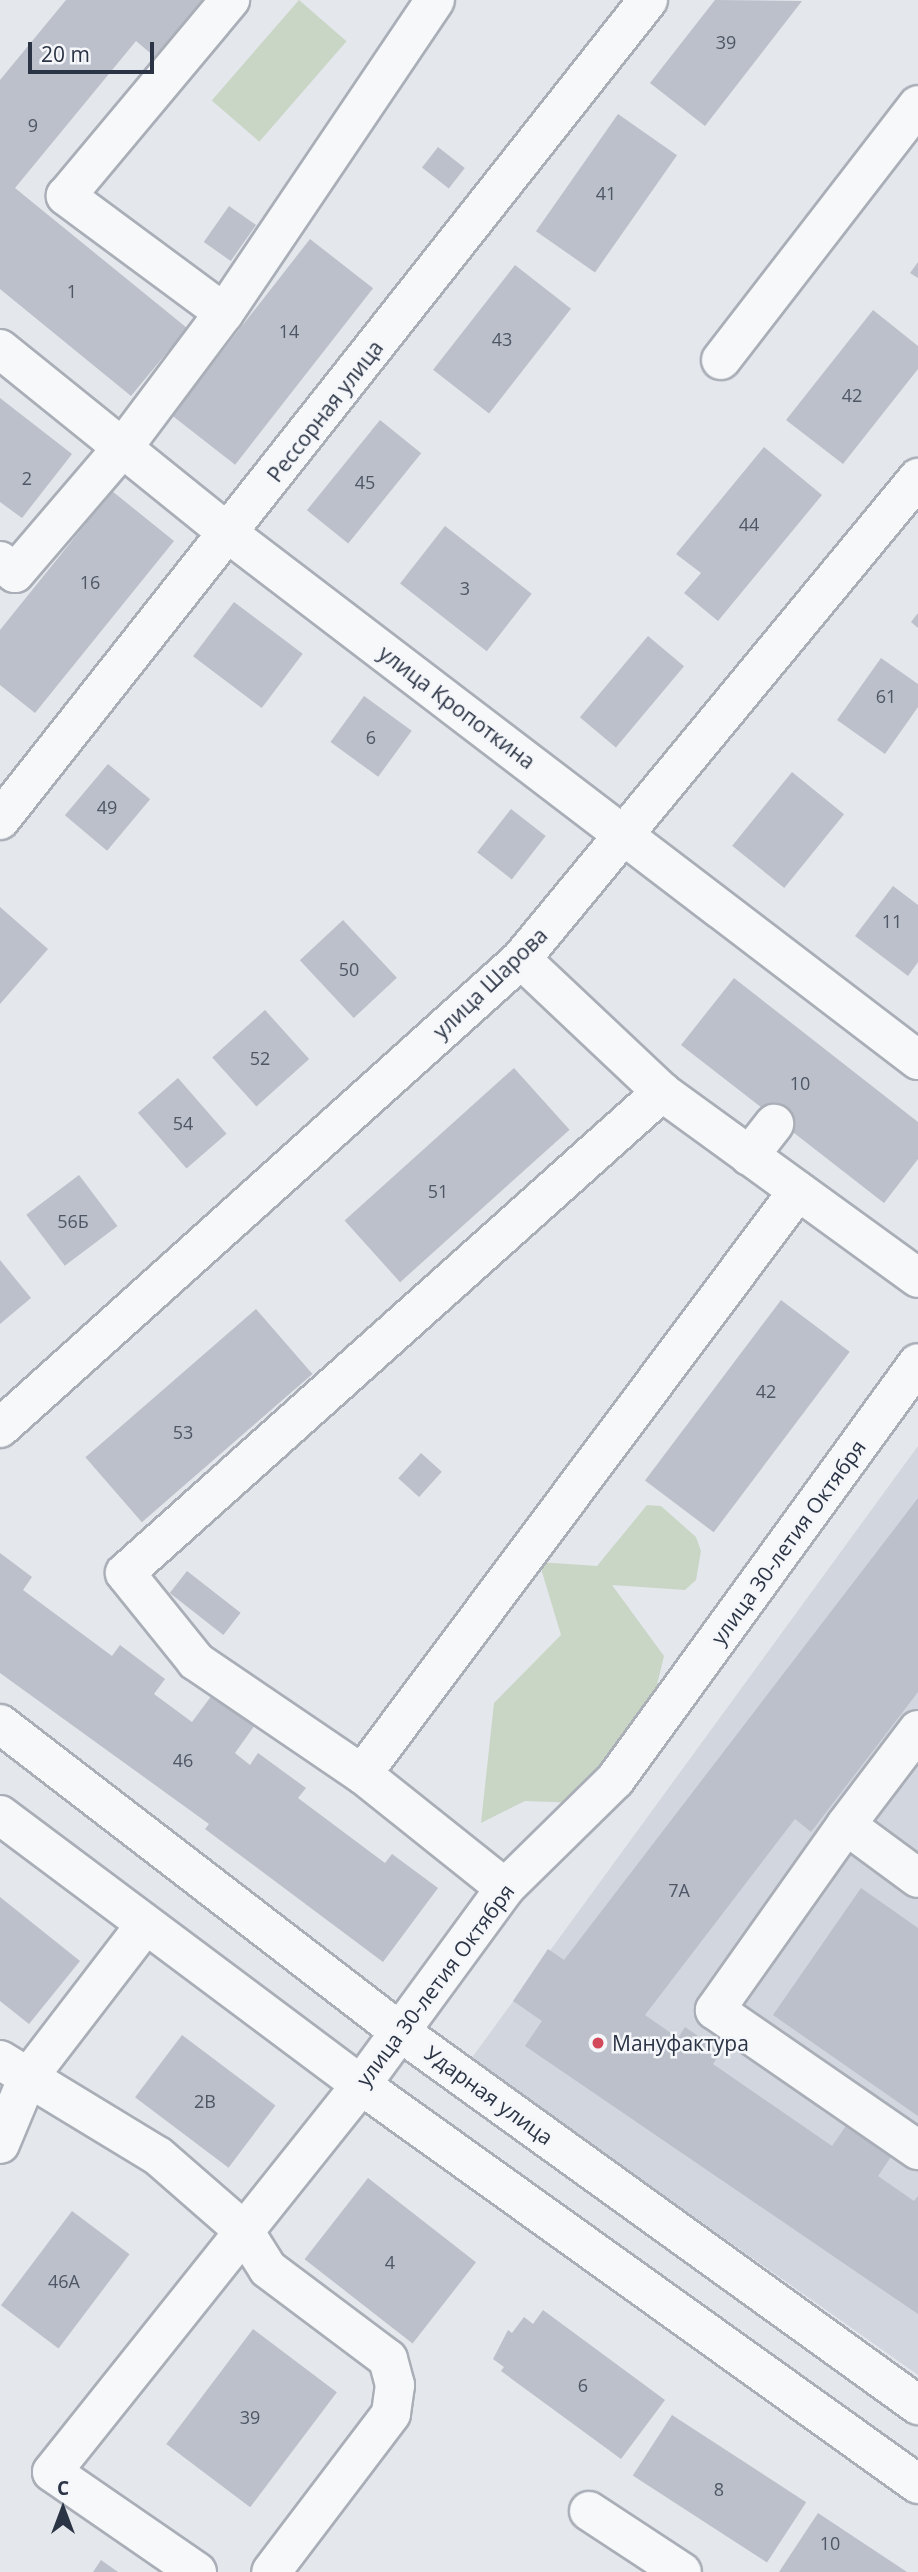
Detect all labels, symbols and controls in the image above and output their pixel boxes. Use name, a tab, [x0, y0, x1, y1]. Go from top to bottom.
scale bar	[32, 28, 158, 72]
house number: 39	[716, 31, 736, 53]
text: 20 m	[41, 40, 90, 68]
house number: 9	[28, 114, 38, 136]
house number: 41	[596, 182, 616, 204]
house number: 1	[67, 280, 77, 302]
house number: 14	[279, 320, 299, 342]
house number: 43	[492, 328, 512, 350]
street label: Рессорная улица	[262, 335, 388, 487]
house number: 42	[842, 384, 862, 406]
house number: 2	[22, 467, 32, 489]
house number: 45	[355, 471, 375, 493]
house number: 44	[739, 513, 759, 535]
house number: 16	[80, 571, 100, 593]
house number: 3	[460, 577, 470, 599]
street label: улица Кропоткина	[374, 640, 540, 774]
house number: 61	[876, 685, 896, 707]
house number: 6	[366, 726, 376, 748]
house number: 49	[97, 796, 117, 818]
house number: 11	[882, 910, 902, 932]
street label: улица Шарова	[428, 922, 552, 1044]
house number: 50	[339, 958, 359, 980]
house number: 52	[250, 1047, 270, 1069]
house number: 10	[790, 1072, 810, 1094]
house number: 54	[173, 1112, 193, 1134]
house number: 51	[428, 1180, 448, 1202]
house number: 56Б	[57, 1210, 89, 1232]
house number: 42	[756, 1380, 776, 1402]
house number: 53	[173, 1421, 193, 1443]
street label: улица 30-летия Октября	[705, 1435, 871, 1649]
house number: 46	[173, 1749, 193, 1771]
street label: улица 30-летия Октября	[351, 1879, 519, 2091]
house number: 7А	[668, 1879, 690, 1901]
place label: Мануфактура	[612, 2030, 749, 2056]
marker: Мануфактура	[590, 2035, 606, 2051]
street label: Ударная улица	[420, 2040, 558, 2150]
house number: 2В	[194, 2090, 216, 2112]
house number: 4	[385, 2251, 395, 2273]
house number: 46А	[48, 2270, 80, 2292]
house number: 6	[578, 2374, 588, 2396]
house number: 39	[240, 2406, 260, 2428]
north arrow	[28, 2474, 98, 2544]
text: С	[57, 2475, 69, 2501]
house number: 8	[714, 2478, 724, 2500]
house number: 10	[820, 2532, 840, 2554]

